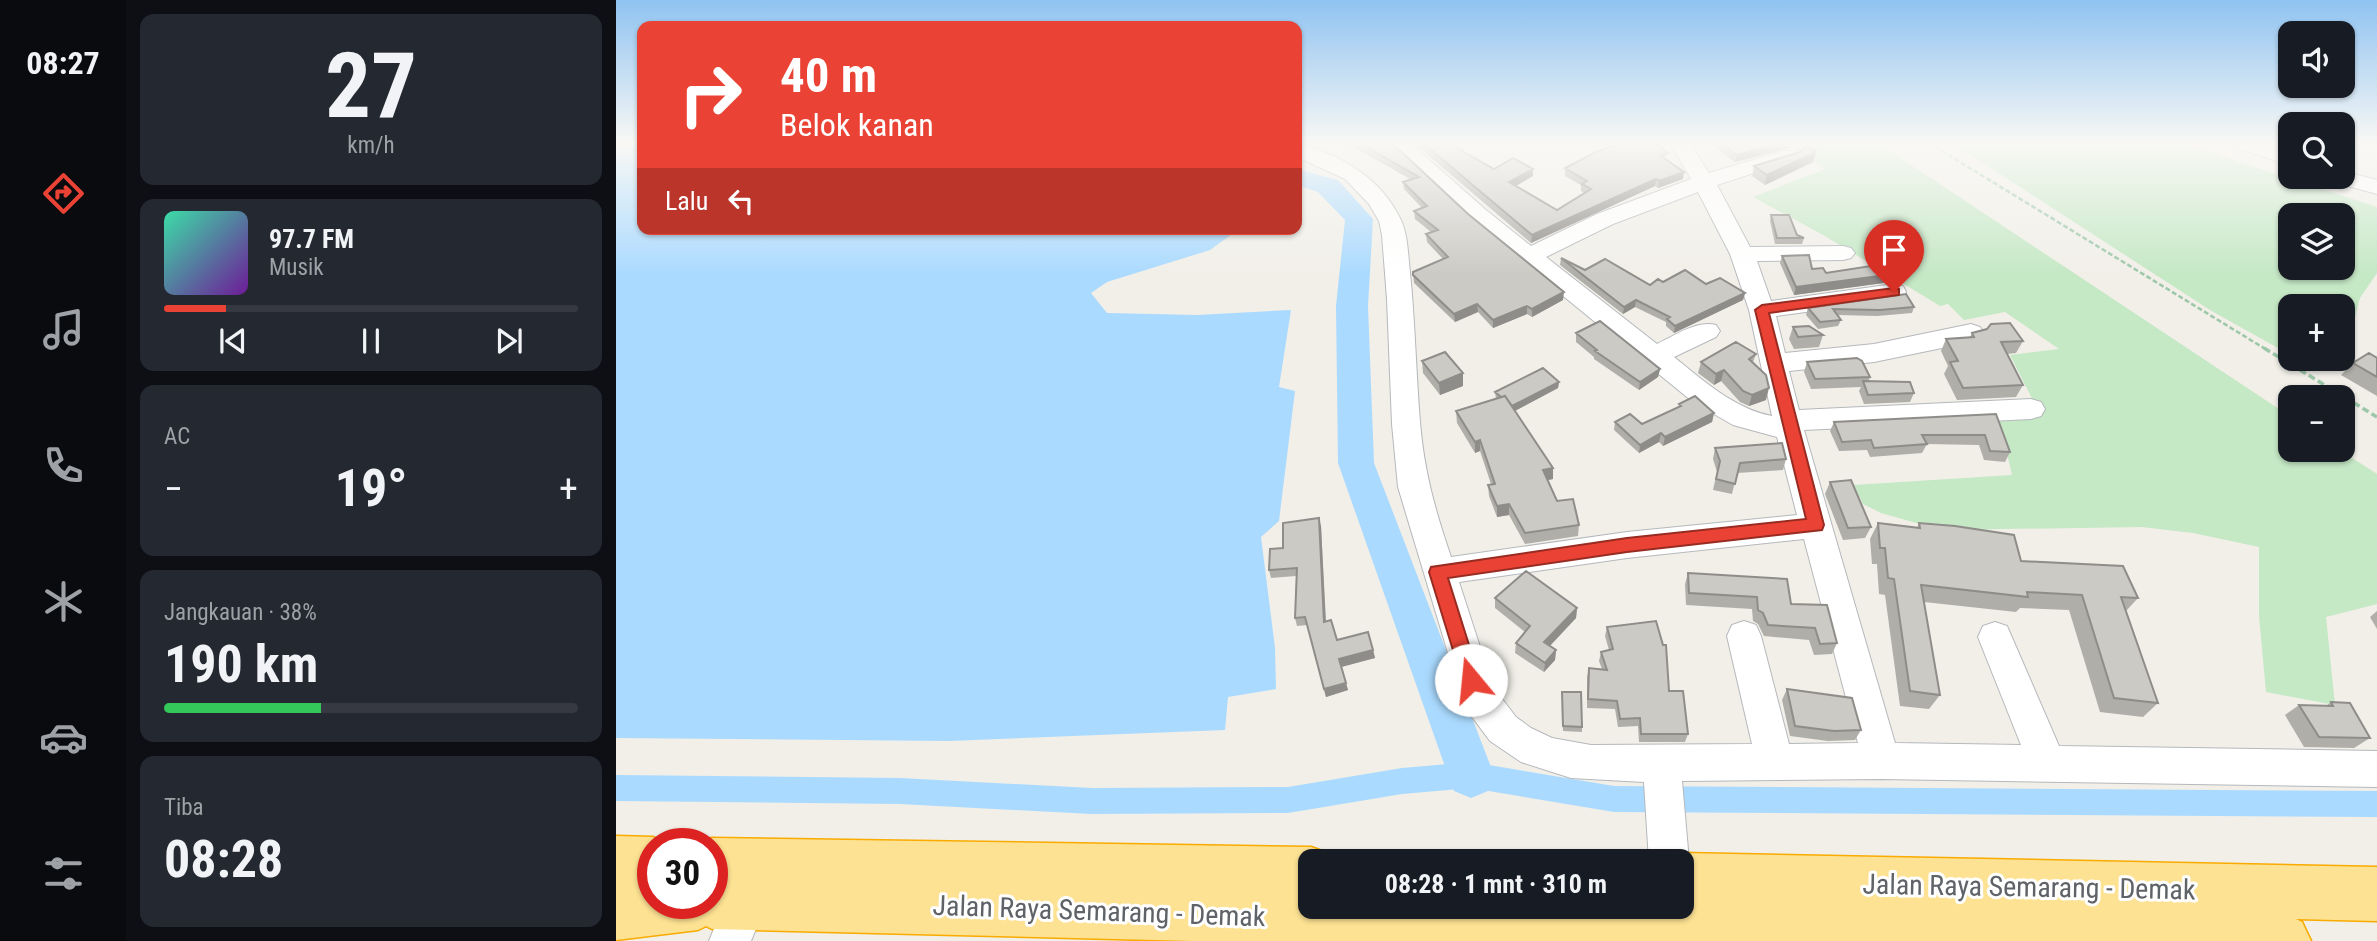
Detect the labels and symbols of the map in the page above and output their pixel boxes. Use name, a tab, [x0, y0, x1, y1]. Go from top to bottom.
pin	[1864, 220, 1924, 292]
position arrow	[1434, 643, 1508, 717]
speed limit sign: 30	[637, 828, 728, 919]
street label: Jalan Raya Semarang - Demak	[1862, 868, 2196, 906]
street label: Jalan Raya Semarang - Demak	[932, 889, 1266, 933]

